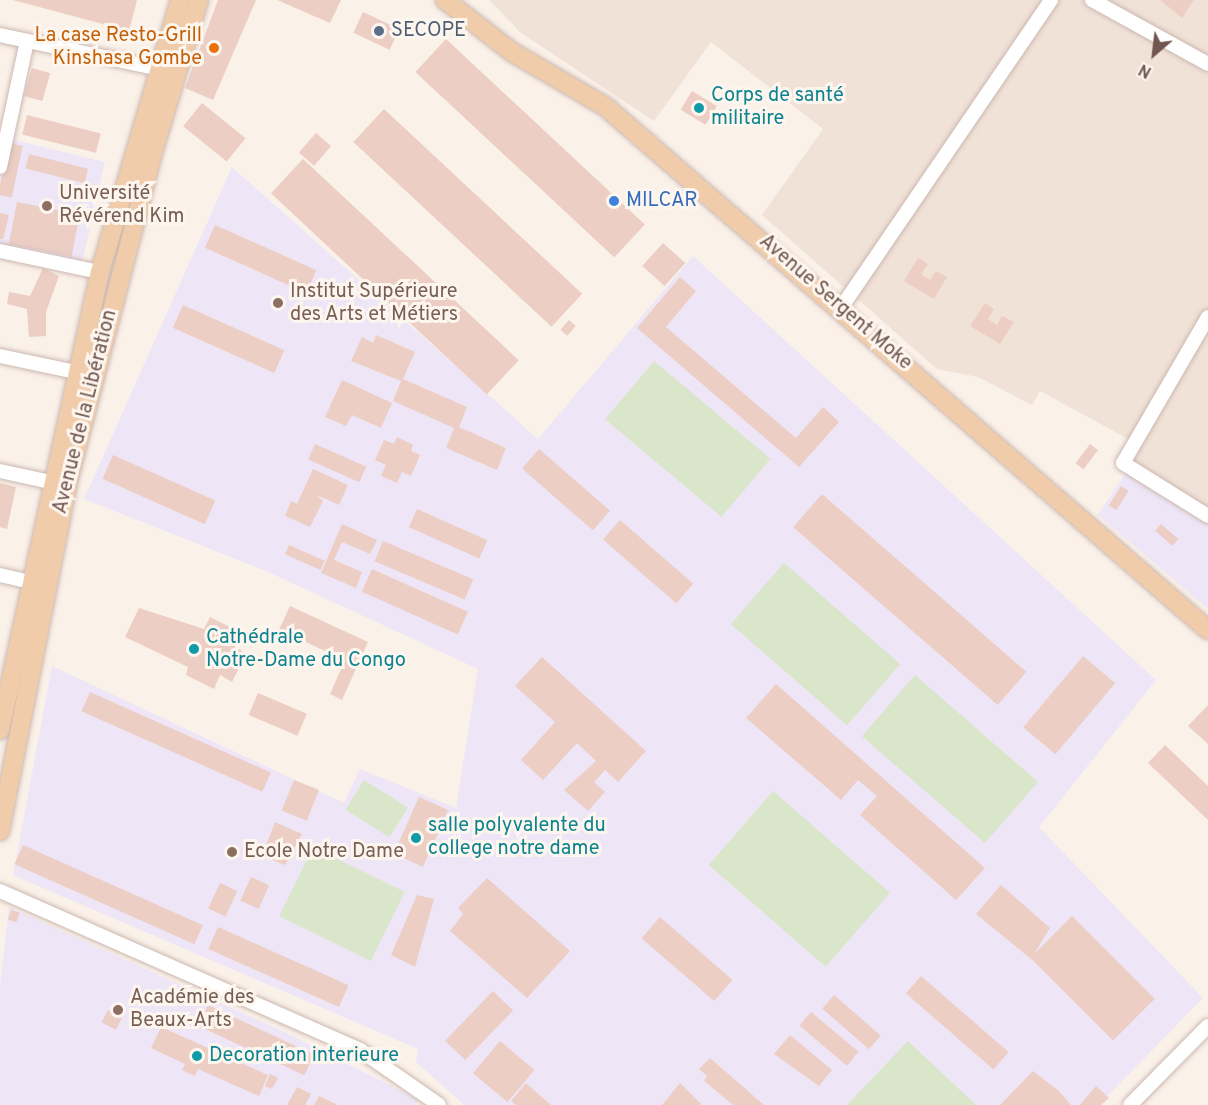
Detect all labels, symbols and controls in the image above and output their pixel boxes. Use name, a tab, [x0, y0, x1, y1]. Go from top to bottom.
place label: SECOPE	[391, 19, 466, 43]
place label: La case Resto-Grill Kinshasa Gombe	[34, 24, 202, 71]
marker: SECOPE	[372, 24, 386, 38]
north arrow	[1124, 24, 1184, 84]
marker: La case Resto-Grill Kinshasa Gombe	[207, 41, 221, 55]
text: N	[1136, 58, 1155, 81]
place label: Corps de santé militaire	[711, 84, 844, 131]
marker: Corps de santé militaire	[692, 101, 706, 115]
place label: Université Révérend Kim	[59, 183, 184, 230]
place label: MILCAR	[626, 189, 697, 213]
marker: MILCAR	[607, 194, 621, 208]
marker: Université Révérend Kim	[40, 199, 54, 213]
street label: Avenue Sergent Moke	[754, 230, 916, 376]
place label: Institut Supérieure des Arts et Métiers	[290, 280, 459, 327]
marker: Institut Supérieure des Arts et Métiers	[271, 296, 285, 310]
street label: Avenue de la Libération	[49, 307, 123, 517]
place label: Cathédrale Notre-Dame du Congo	[206, 626, 406, 673]
marker: Cathédrale Notre-Dame du Congo	[187, 642, 201, 656]
place label: salle polyvalente du college notre dame	[428, 814, 606, 861]
marker: salle polyvalente du college notre dame	[409, 831, 423, 845]
place label: Ecole Notre Dame	[244, 840, 404, 864]
marker: Ecole Notre Dame	[225, 845, 239, 859]
place label: Académie des Beaux-Arts	[130, 987, 255, 1034]
marker: Académie des Beaux-Arts	[111, 1003, 125, 1017]
place label: Decoration interieure	[209, 1044, 399, 1068]
marker: Decoration interieure	[190, 1049, 204, 1063]

